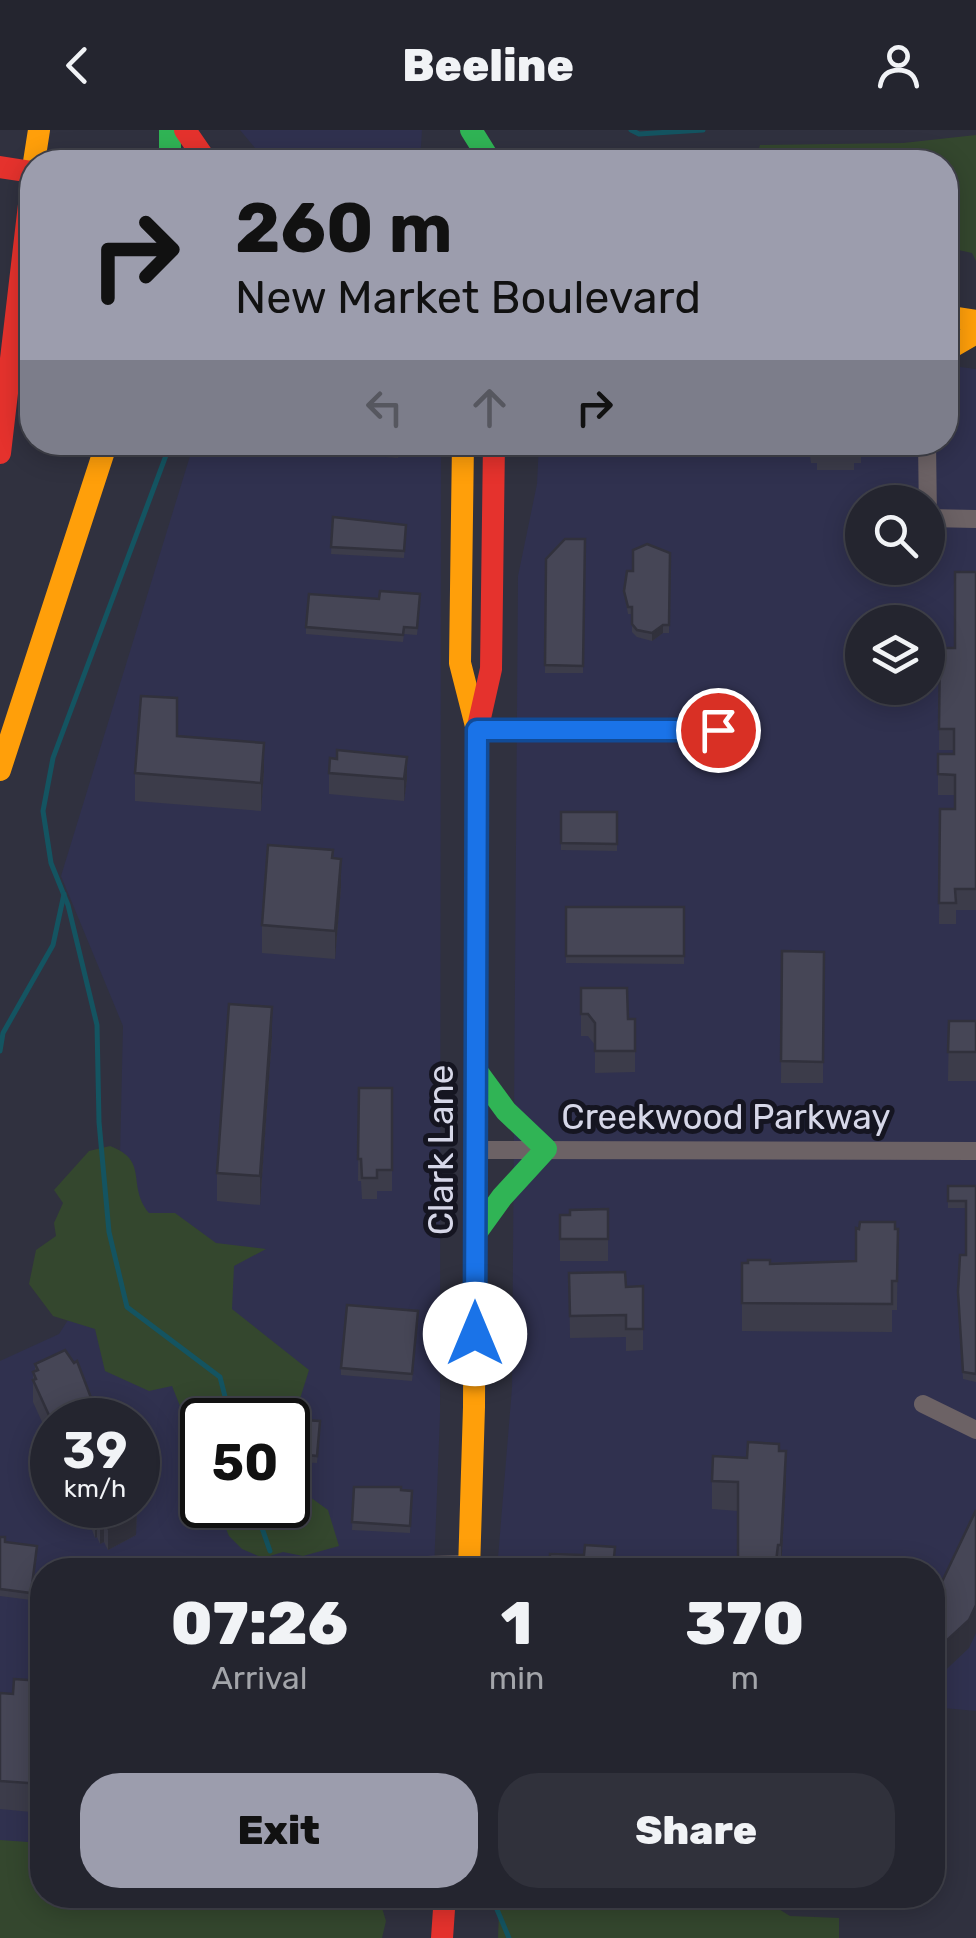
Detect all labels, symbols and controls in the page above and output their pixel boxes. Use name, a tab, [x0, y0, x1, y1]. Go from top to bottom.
icon: back	[50, 38, 105, 93]
icon: person	[871, 38, 926, 93]
text: Beeline	[402, 39, 574, 92]
text: 260 m	[235, 187, 453, 270]
icon: right	[70, 190, 200, 320]
text: New Market Boulevard	[235, 271, 701, 324]
icon: left	[357, 380, 412, 435]
icon: ahead	[462, 380, 517, 435]
icon: right	[567, 380, 622, 435]
map controls	[845, 485, 945, 705]
button: search	[845, 485, 945, 585]
button: layers	[845, 605, 945, 705]
pin	[676, 688, 761, 773]
icon: arrive	[691, 703, 746, 758]
street label: Clark Lane	[420, 1065, 462, 1235]
street label: Creekwood Parkway	[561, 1096, 891, 1138]
position arrow	[423, 1282, 527, 1386]
speed limit sign: 50	[180, 1398, 310, 1528]
text: 39	[63, 1421, 128, 1481]
text: km/h	[64, 1474, 126, 1503]
text: 07:26	[171, 1588, 348, 1659]
text: 1	[501, 1588, 532, 1659]
text: 370	[685, 1588, 804, 1659]
text: Arrival	[211, 1659, 307, 1697]
text: min	[489, 1659, 544, 1697]
text: m	[730, 1659, 759, 1697]
button: Exit	[80, 1773, 478, 1888]
button: Share	[498, 1773, 895, 1888]

